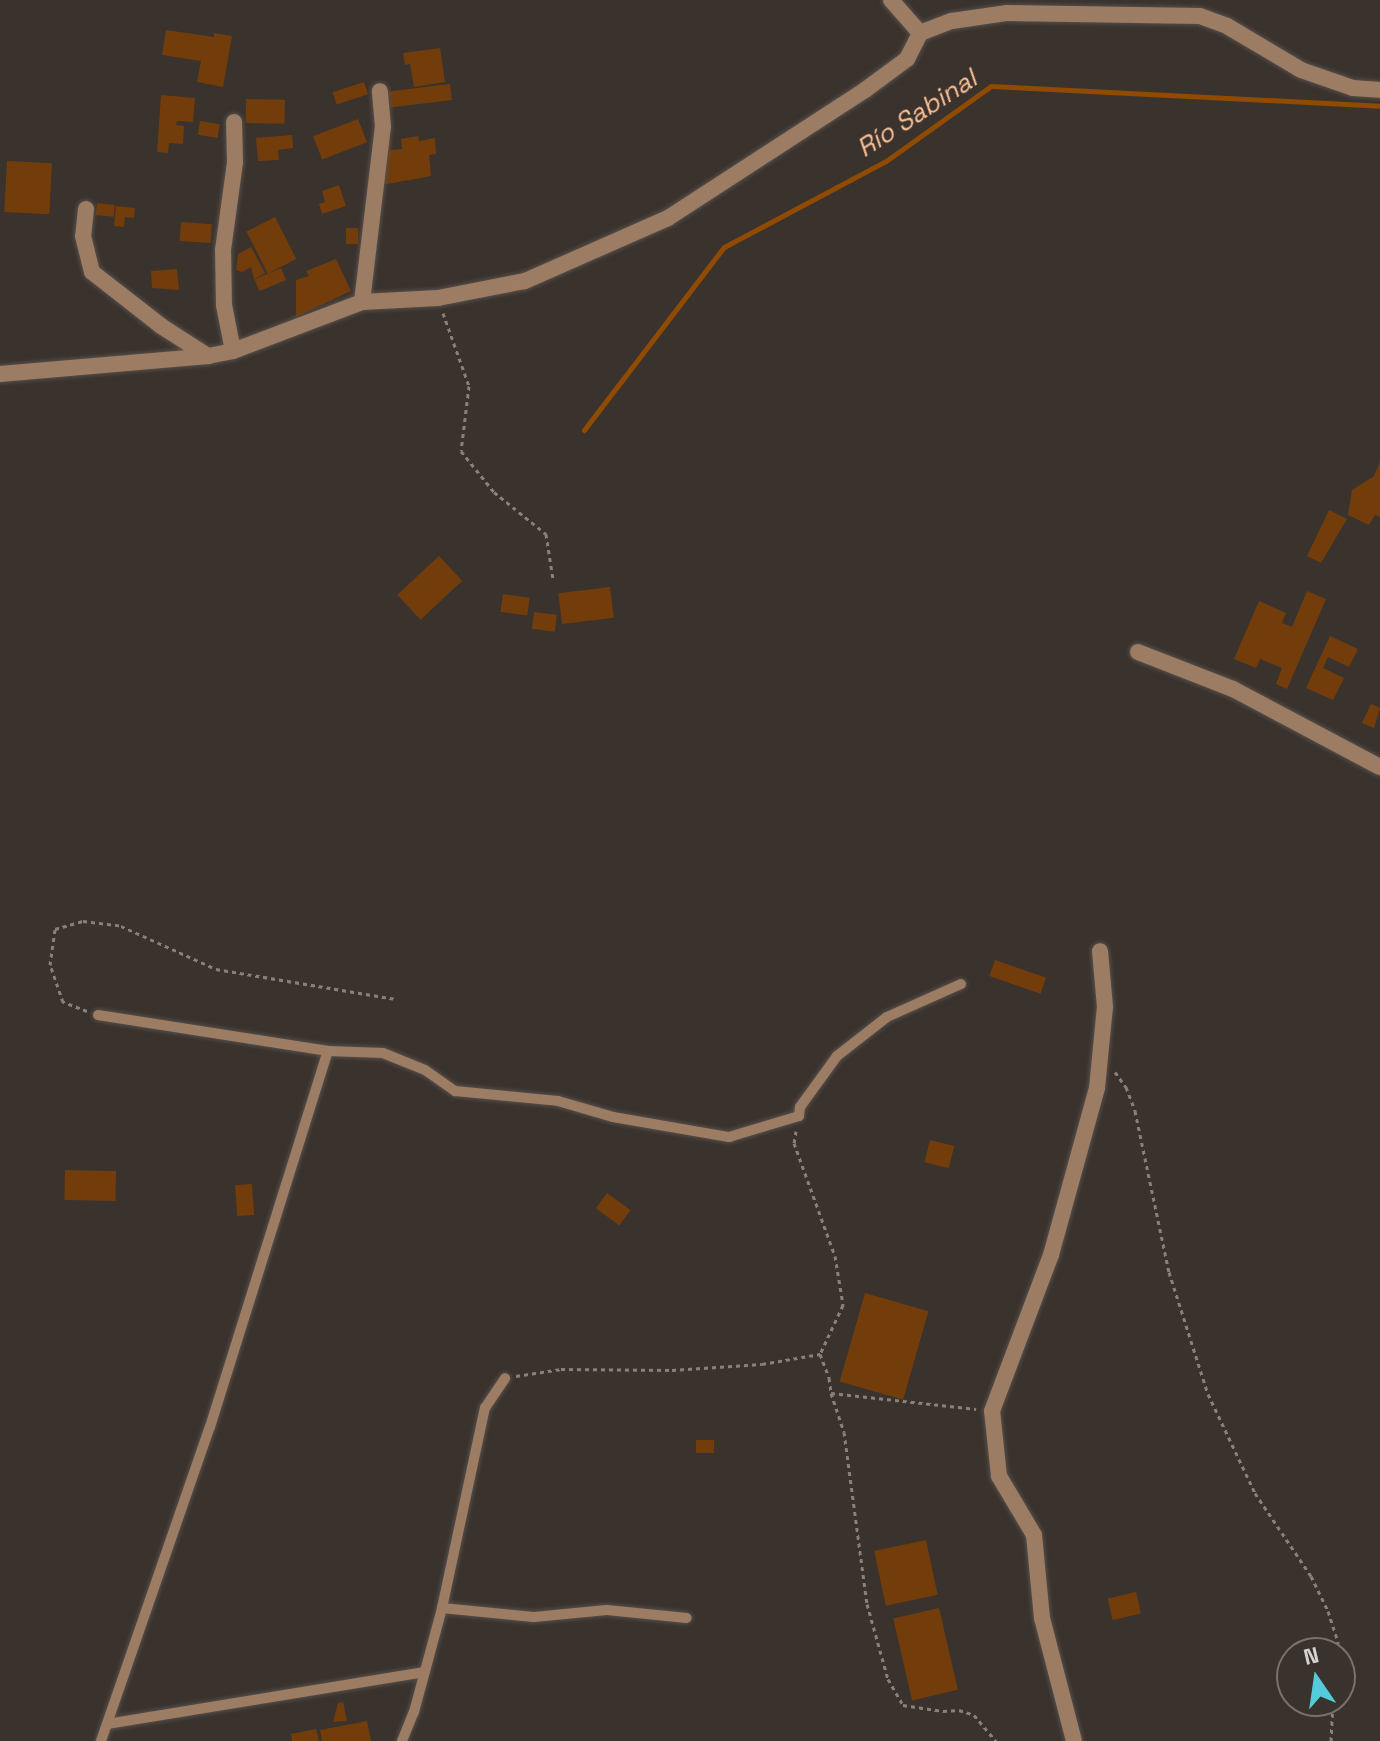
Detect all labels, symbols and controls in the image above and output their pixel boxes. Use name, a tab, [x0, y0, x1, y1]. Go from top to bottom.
water label: Río Sabinal	[851, 64, 983, 164]
north arrow	[1276, 1637, 1356, 1717]
text: N	[1301, 1640, 1321, 1671]

